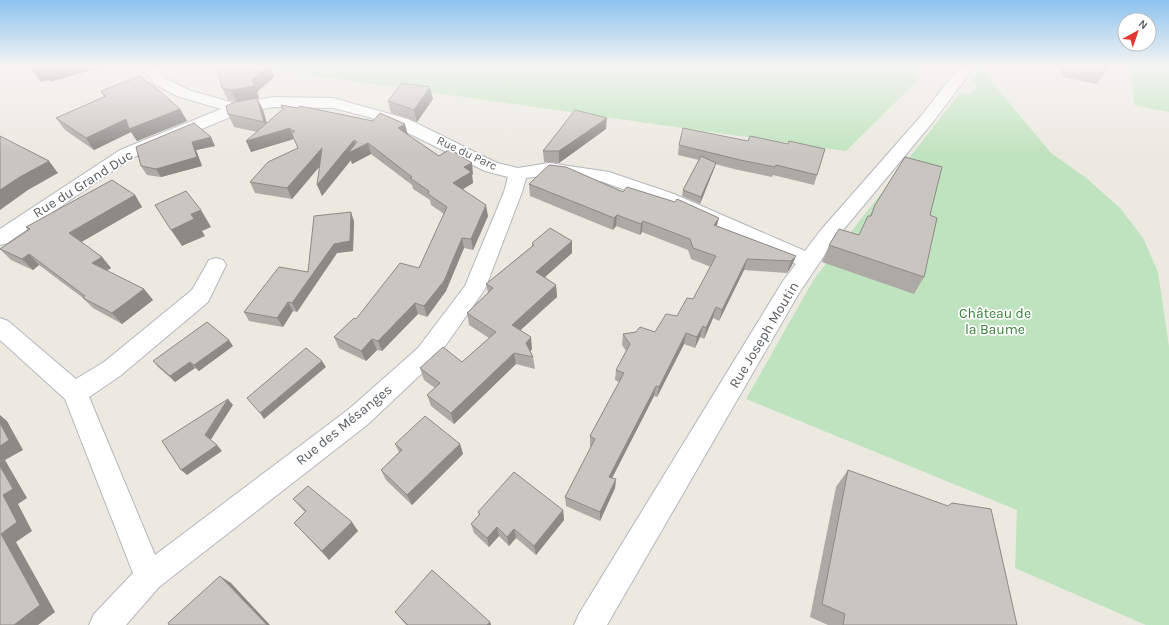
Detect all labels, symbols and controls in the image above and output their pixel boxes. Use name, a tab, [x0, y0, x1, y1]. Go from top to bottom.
north arrow	[1117, 12, 1157, 52]
text: N	[1136, 17, 1150, 32]
street label: Rue du Parc	[435, 133, 499, 173]
street label: Rue du Grand Duc	[30, 146, 136, 222]
street label: Rue Joseph Moutin	[725, 279, 803, 391]
park label: Château de la Baume	[959, 305, 1031, 338]
street label: Rue des Mésanges	[293, 381, 395, 469]

